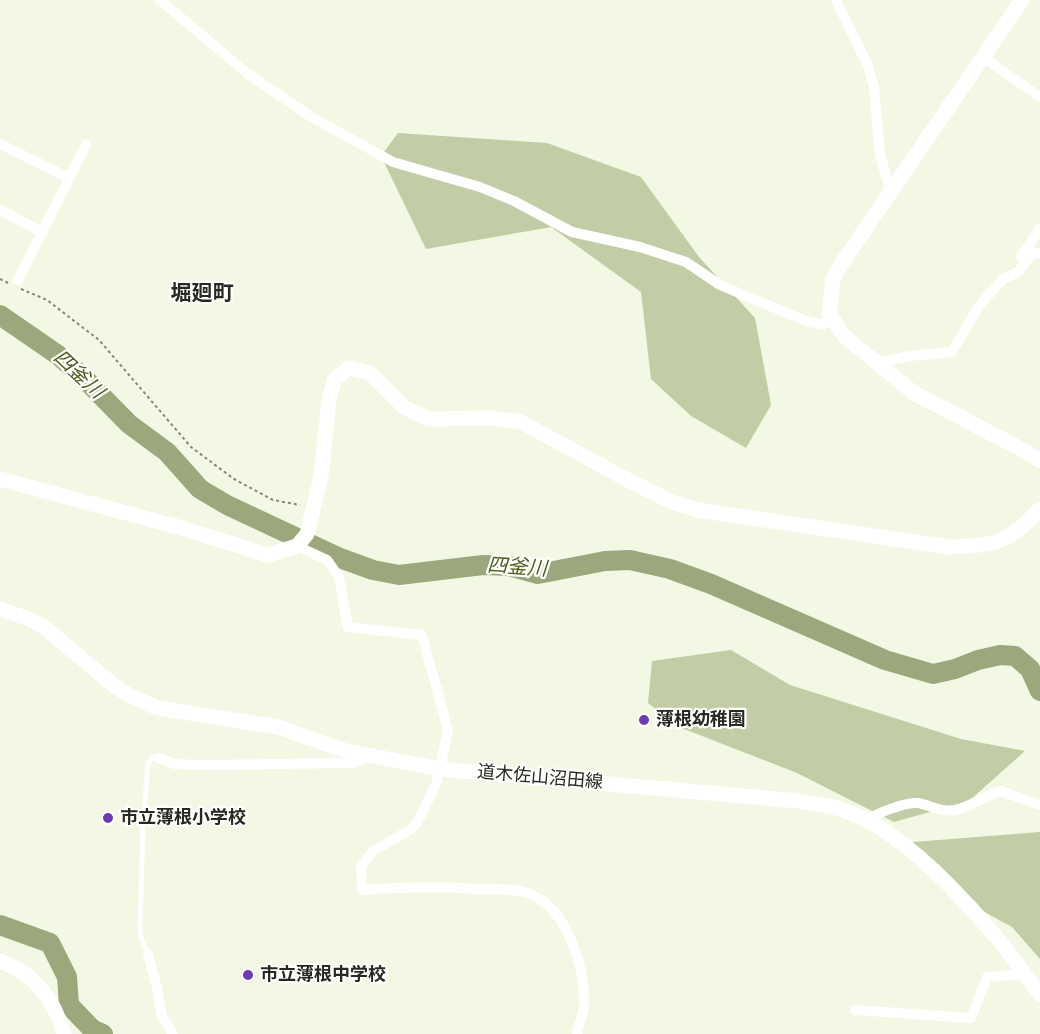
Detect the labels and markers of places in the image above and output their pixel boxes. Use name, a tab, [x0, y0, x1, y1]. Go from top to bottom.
place label: 薄根幼稚園	[656, 709, 746, 731]
marker: 薄根幼稚園	[637, 713, 651, 727]
place label: 市立薄根小学校	[120, 807, 246, 829]
marker: 市立薄根小学校	[101, 811, 115, 825]
place label: 市立薄根中学校	[260, 964, 386, 986]
marker: 市立薄根中学校	[241, 968, 255, 982]

